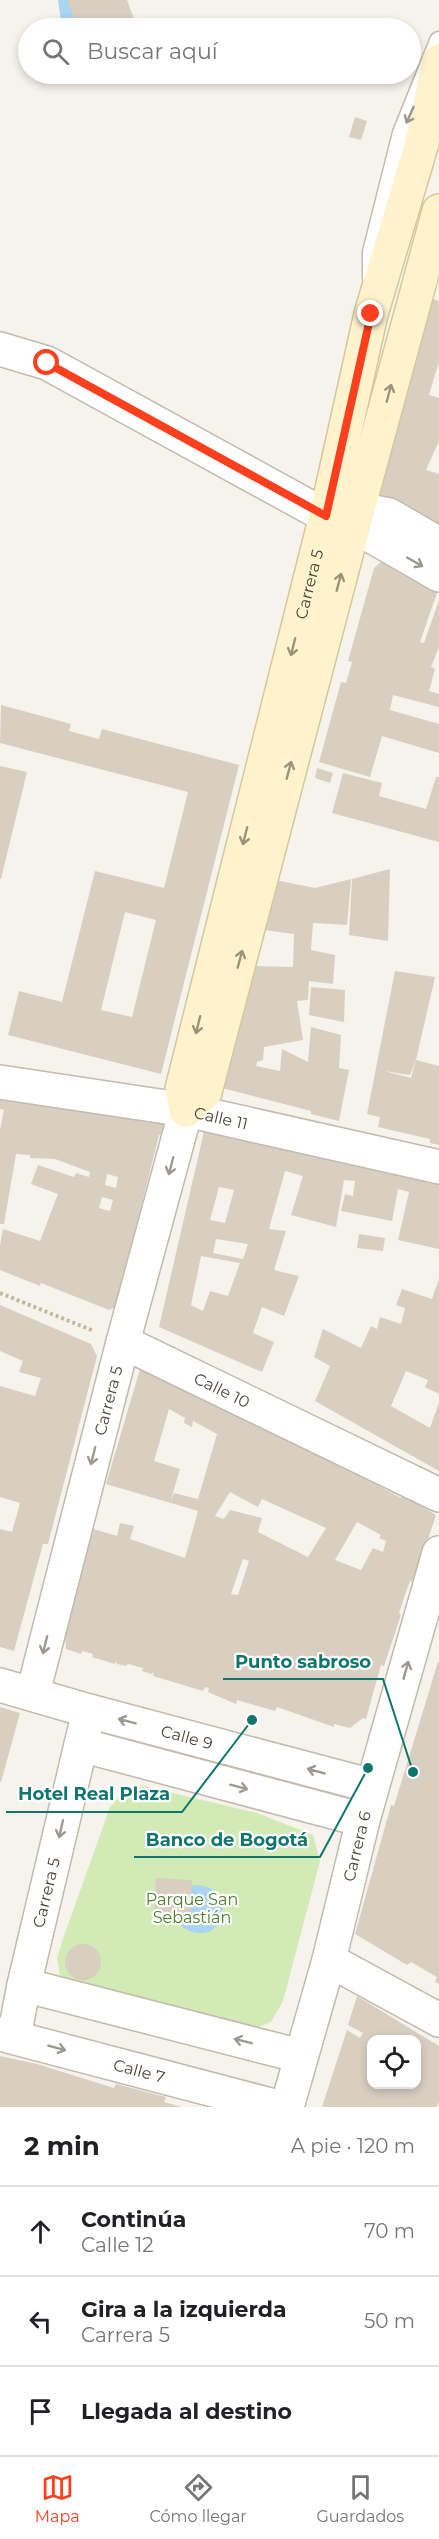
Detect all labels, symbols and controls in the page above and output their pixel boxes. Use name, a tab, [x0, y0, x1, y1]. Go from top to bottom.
search box	[18, 18, 421, 84]
icon: search	[39, 35, 72, 68]
text: Buscar aquí	[87, 38, 218, 65]
one-way arrow	[404, 106, 415, 124]
route end	[357, 300, 383, 326]
route start	[33, 349, 59, 375]
one-way arrow	[384, 384, 396, 403]
street label: Carrera 5	[291, 547, 327, 621]
one-way arrow	[407, 556, 424, 568]
one-way arrow	[334, 572, 345, 591]
one-way arrow	[287, 637, 299, 656]
one-way arrow	[284, 761, 296, 780]
one-way arrow	[239, 826, 251, 845]
one-way arrow	[235, 950, 246, 969]
one-way arrow	[191, 1015, 203, 1034]
street label: Calle 11	[192, 1103, 250, 1133]
one-way arrow	[165, 1156, 176, 1175]
street label: Carrera 5	[90, 1364, 126, 1437]
street label: Calle 10	[191, 1368, 253, 1411]
one-way arrow	[87, 1446, 99, 1465]
one-way arrow	[39, 1635, 50, 1654]
callout: Punto sabroso	[223, 1643, 383, 1679]
text: Punto sabroso	[235, 1651, 371, 1673]
one-way arrow	[400, 1660, 412, 1679]
one-way arrow	[118, 1715, 137, 1727]
street label: Calle 9	[159, 1721, 215, 1753]
one-way arrow	[306, 1765, 325, 1777]
callout: Hotel Real Plaza	[6, 1776, 182, 1812]
one-way arrow	[229, 1782, 248, 1793]
text: Hotel Real Plaza	[18, 1783, 170, 1805]
street label: Carrera 6	[339, 1808, 375, 1883]
one-way arrow	[54, 1820, 66, 1839]
callout: Banco de Bogotá	[134, 1821, 320, 1857]
text: Banco de Bogotá	[146, 1829, 308, 1851]
street label: Carrera 5	[28, 1856, 63, 1929]
park label: Parque San Sebastián	[146, 1890, 238, 1927]
one-way arrow	[234, 2035, 253, 2046]
map controls	[367, 2035, 421, 2089]
button: locate	[367, 2035, 421, 2089]
one-way arrow	[47, 2043, 66, 2055]
street label: Calle 7	[111, 2055, 167, 2086]
text: 2 min	[24, 2130, 100, 2162]
text: A pie · 120 m	[291, 2134, 415, 2158]
text: Continúa	[81, 2206, 186, 2233]
icon: ahead	[24, 2215, 57, 2248]
text: 70 m	[364, 2219, 415, 2243]
text: Calle 12	[81, 2233, 154, 2257]
text: Gira a la izquierda	[81, 2296, 287, 2323]
icon: left	[24, 2305, 57, 2338]
text: 50 m	[364, 2309, 415, 2333]
text: Carrera 5	[81, 2323, 170, 2347]
icon: arrive	[24, 2395, 57, 2428]
text: Llegada al destino	[81, 2398, 292, 2425]
tab: Mapa	[35, 2471, 80, 2526]
tab: Cómo llegar	[149, 2471, 247, 2526]
tab: Guardados	[316, 2471, 404, 2526]

